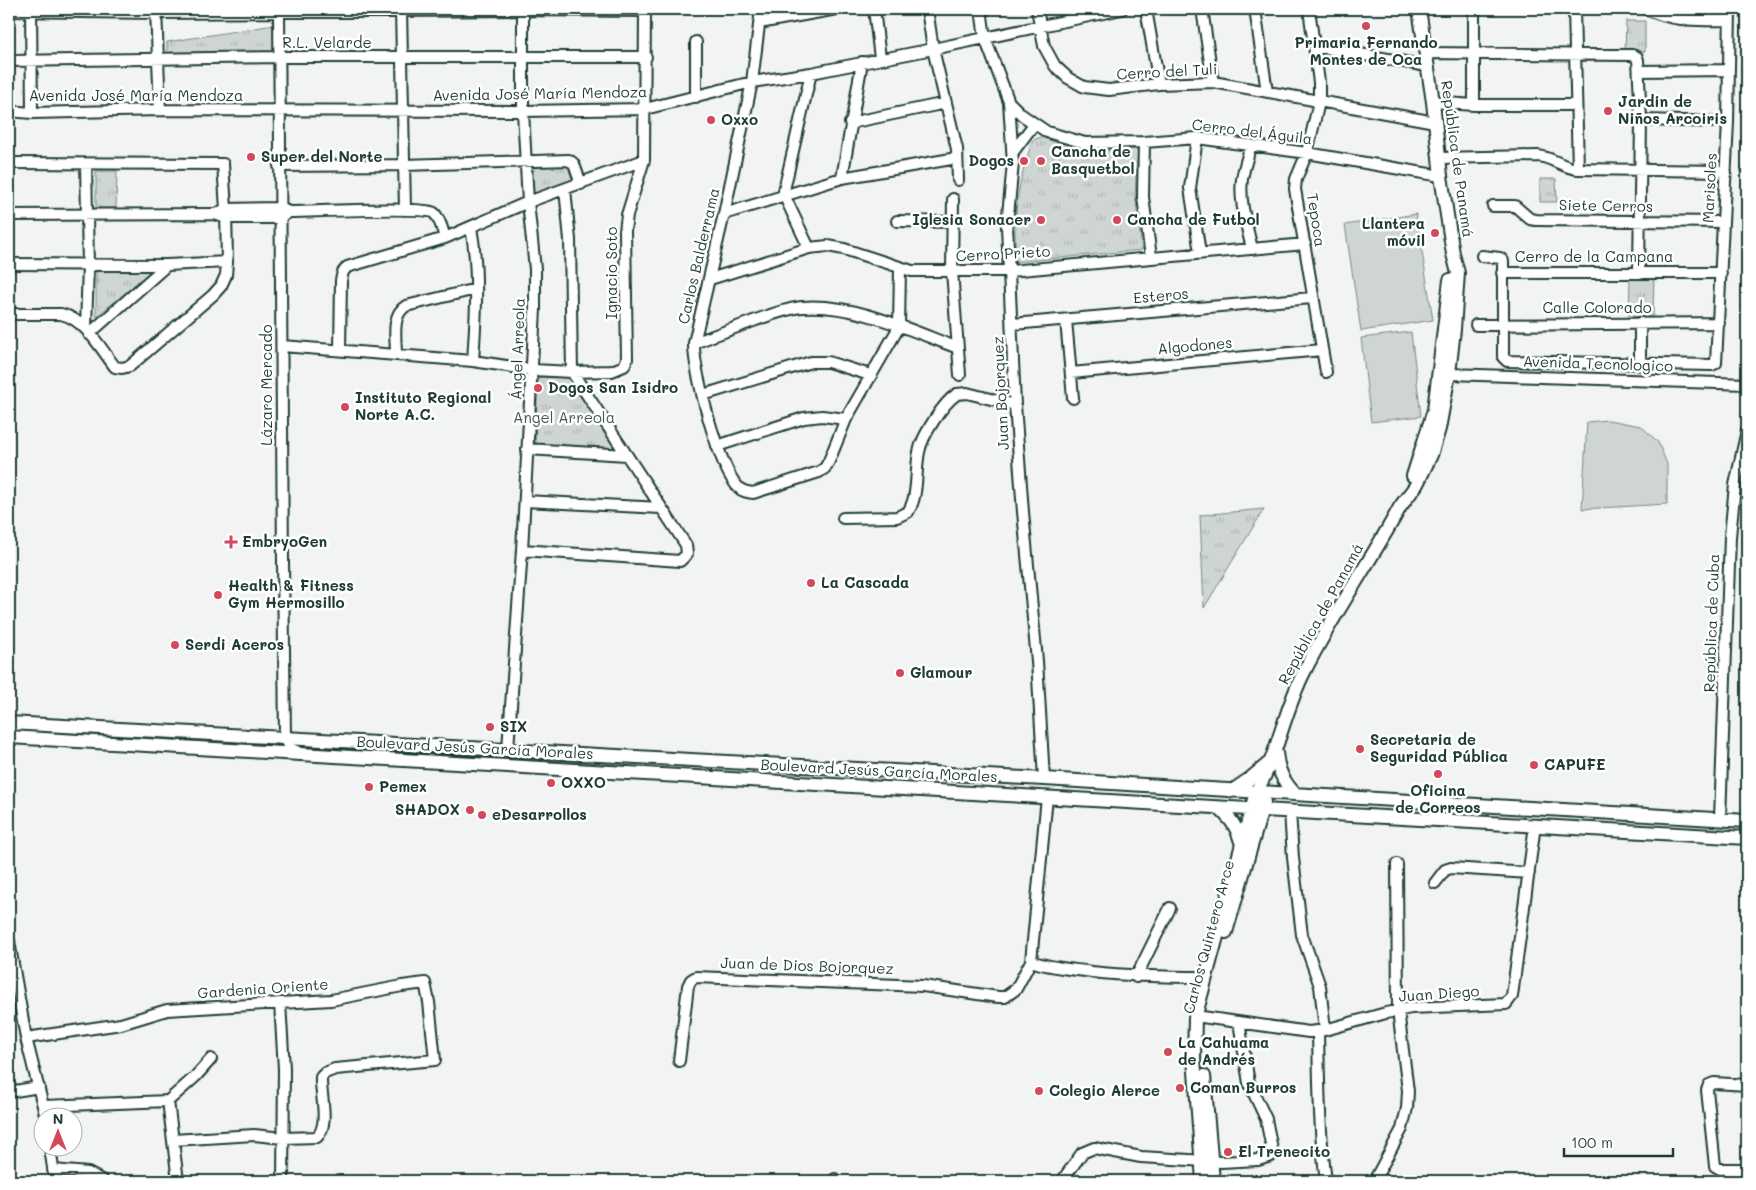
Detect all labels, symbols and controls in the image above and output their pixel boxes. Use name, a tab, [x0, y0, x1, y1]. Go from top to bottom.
marker: Primaria Fernando Montes de Oca	[1360, 20, 1372, 32]
street label: R.L. Velarde	[282, 32, 372, 52]
place label: Primaria Fernando Montes de Oca	[1294, 32, 1438, 69]
street label: Cerro del Tuli	[1116, 58, 1218, 84]
street label: República de Panamá	[1437, 79, 1479, 239]
street label: Avenida José María Mendoza	[433, 81, 647, 105]
street label: Avenida José María Mendoza	[29, 85, 243, 105]
place label: Jardin de Niños Arcoiris	[1618, 91, 1727, 128]
marker: Jardin de Niños Arcoiris	[1602, 105, 1614, 117]
place label: Oxxo	[721, 109, 758, 129]
marker: Oxxo	[705, 114, 717, 126]
street label: Cerro del Águila	[1191, 114, 1313, 148]
place label: Cancha de Basquetbol	[1051, 141, 1134, 178]
place label: Super del Norte	[261, 146, 382, 166]
place label: Dogos	[969, 150, 1014, 170]
marker: Super del Norte	[245, 151, 257, 163]
street label: Marisoles	[1697, 152, 1721, 223]
marker: Dogos	[1018, 155, 1030, 167]
marker: Cancha de Basquetbol	[1035, 155, 1047, 167]
street label: Carlos Balderrama	[673, 186, 723, 326]
street label: Tepoca	[1303, 192, 1331, 248]
street label: Siete Cerros	[1559, 194, 1653, 216]
place label: Iglesia Sonacer	[912, 209, 1031, 229]
place label: Cancha de Futbol	[1127, 209, 1260, 229]
place label: Llantera móvil	[1362, 213, 1425, 250]
marker: Iglesia Sonacer	[1035, 214, 1047, 226]
marker: Cancha de Futbol	[1111, 214, 1123, 226]
street label: Ignacio Soto	[601, 226, 621, 319]
marker: Llantera móvil	[1429, 227, 1441, 239]
street label: Cerro Prieto	[955, 241, 1051, 265]
street label: Cerro de la Campana	[1515, 246, 1673, 266]
street label: Esteros	[1132, 283, 1189, 307]
street label: Calle Colorado	[1542, 297, 1652, 317]
street label: Ángel Arreola	[505, 298, 529, 400]
street label: Lázaro Mercado	[256, 324, 276, 446]
street label: Algodones	[1157, 332, 1233, 358]
street label: Juan Bojorquez	[987, 336, 1013, 451]
street label: Avenida Tecnologico	[1523, 350, 1673, 376]
place label: Dogos San Isidro	[548, 377, 678, 397]
marker: Dogos San Isidro	[532, 382, 544, 394]
place label: Instituto Regional Norte A.C.	[355, 387, 491, 424]
marker: Instituto Regional Norte A.C.	[339, 401, 351, 413]
park label: Angel Arreola	[513, 407, 615, 427]
place label: EmbryoGen	[242, 531, 327, 551]
marker: EmbryoGen	[224, 535, 238, 549]
street label: República de Panamá	[1273, 539, 1367, 688]
street label: República de Cuba	[1699, 553, 1723, 693]
place label: La Cascada	[821, 572, 909, 592]
place label: Health & Fitness Gym Hermosillo	[228, 575, 354, 612]
marker: La Cascada	[805, 577, 817, 589]
marker: Health & Fitness Gym Hermosillo	[212, 589, 224, 601]
place label: Serdi Aceros	[185, 634, 284, 654]
marker: Serdi Aceros	[169, 639, 181, 651]
place label: Glamour	[910, 662, 972, 682]
marker: Glamour	[894, 667, 906, 679]
place label: SIX	[500, 716, 527, 736]
marker: SIX	[484, 721, 496, 733]
place label: Secretaria de Seguridad Pública	[1370, 729, 1508, 766]
street label: Boulevard Jesús García Morales	[356, 731, 594, 763]
marker: Secretaria de Seguridad Pública	[1354, 743, 1366, 755]
street label: Boulevard Jesús García Morales	[760, 754, 998, 786]
place label: CAPUFE	[1544, 754, 1606, 774]
marker: CAPUFE	[1528, 759, 1540, 771]
marker: Oficina de Correos	[1432, 768, 1444, 780]
place label: OXXO	[561, 772, 606, 792]
place label: Pemex	[379, 776, 427, 796]
marker: OXXO	[545, 777, 557, 789]
place label: Oficina de Correos	[1395, 780, 1481, 817]
marker: Pemex	[363, 781, 375, 793]
place label: SHADOX	[395, 799, 460, 819]
marker: SHADOX	[464, 804, 476, 816]
place label: eDesarrollos	[492, 804, 587, 824]
marker: eDesarrollos	[476, 809, 488, 821]
street label: Carlos Quintero Arce	[1178, 858, 1238, 1016]
street label: Juan de Dios Bojorquez	[720, 952, 894, 978]
street label: Gardenia Oriente	[197, 973, 329, 1003]
street label: Juan Diego	[1398, 980, 1480, 1006]
place label: La Cahuama de Andrés	[1178, 1032, 1269, 1069]
marker: La Cahuama de Andrés	[1162, 1046, 1174, 1058]
place label: Coman Burros	[1190, 1077, 1296, 1097]
place label: Colegio Alerce	[1049, 1080, 1160, 1100]
marker: Coman Burros	[1174, 1082, 1186, 1094]
marker: Colegio Alerce	[1033, 1085, 1045, 1097]
north arrow	[32, 1108, 82, 1158]
text: N	[53, 1109, 63, 1128]
scale bar	[1564, 1125, 1672, 1157]
text: 100 m	[1571, 1132, 1613, 1152]
place label: El Trenecito	[1238, 1141, 1330, 1161]
marker: El Trenecito	[1222, 1146, 1234, 1158]

